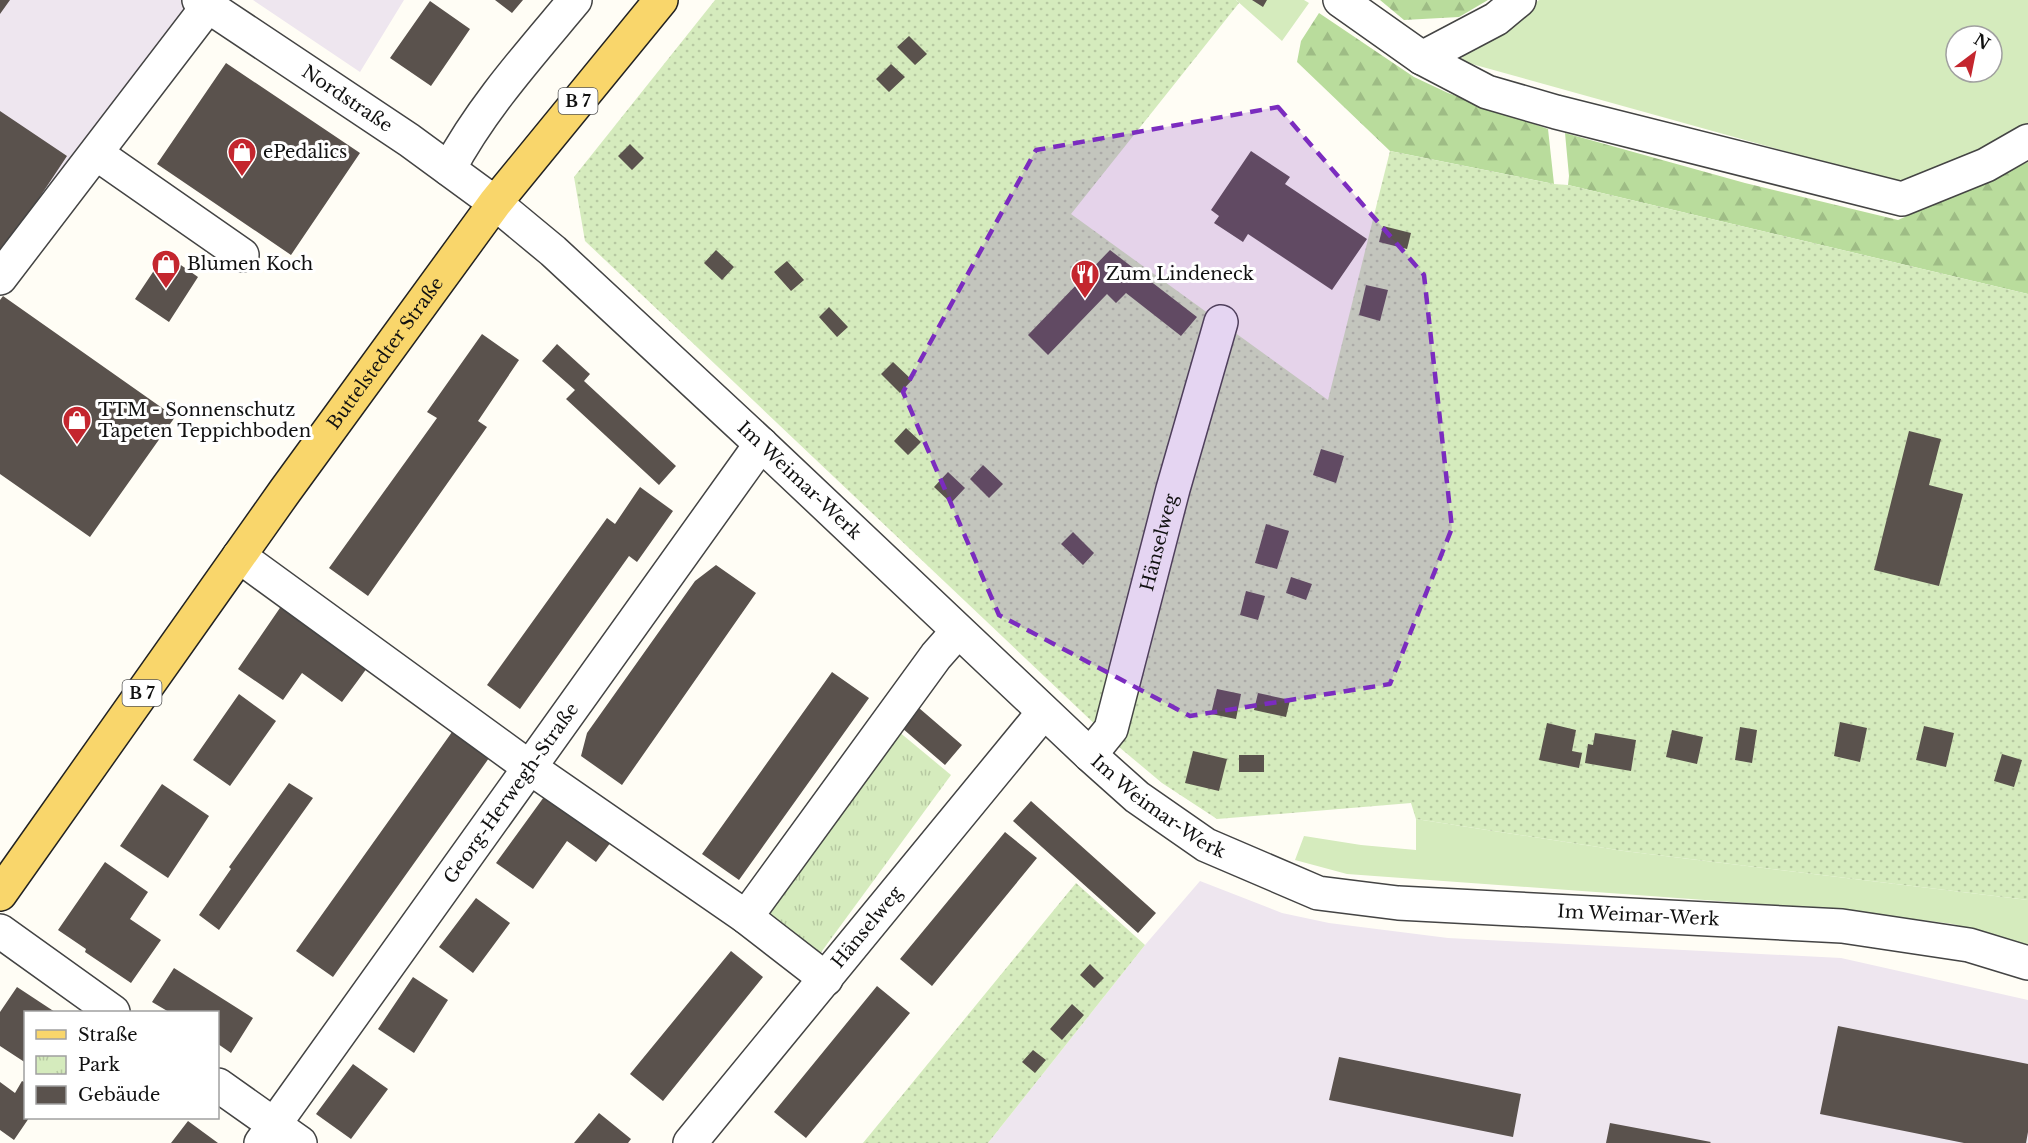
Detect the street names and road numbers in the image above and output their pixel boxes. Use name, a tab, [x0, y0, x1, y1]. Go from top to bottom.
street label: Nordstraße	[298, 61, 397, 137]
road number: B 7	[558, 88, 598, 114]
street label: Buttelstedter Straße	[323, 273, 448, 434]
street label: Im Weimar-Werk	[733, 417, 866, 544]
street label: Hänselweg	[1136, 491, 1182, 593]
road number: B 7	[122, 680, 162, 706]
street label: Georg-Herwegh-Straße	[439, 699, 583, 888]
street label: Im Weimar-Werk	[1086, 750, 1229, 863]
street label: Hänselweg	[827, 882, 907, 973]
street label: Im Weimar-Werk	[1557, 900, 1720, 931]

